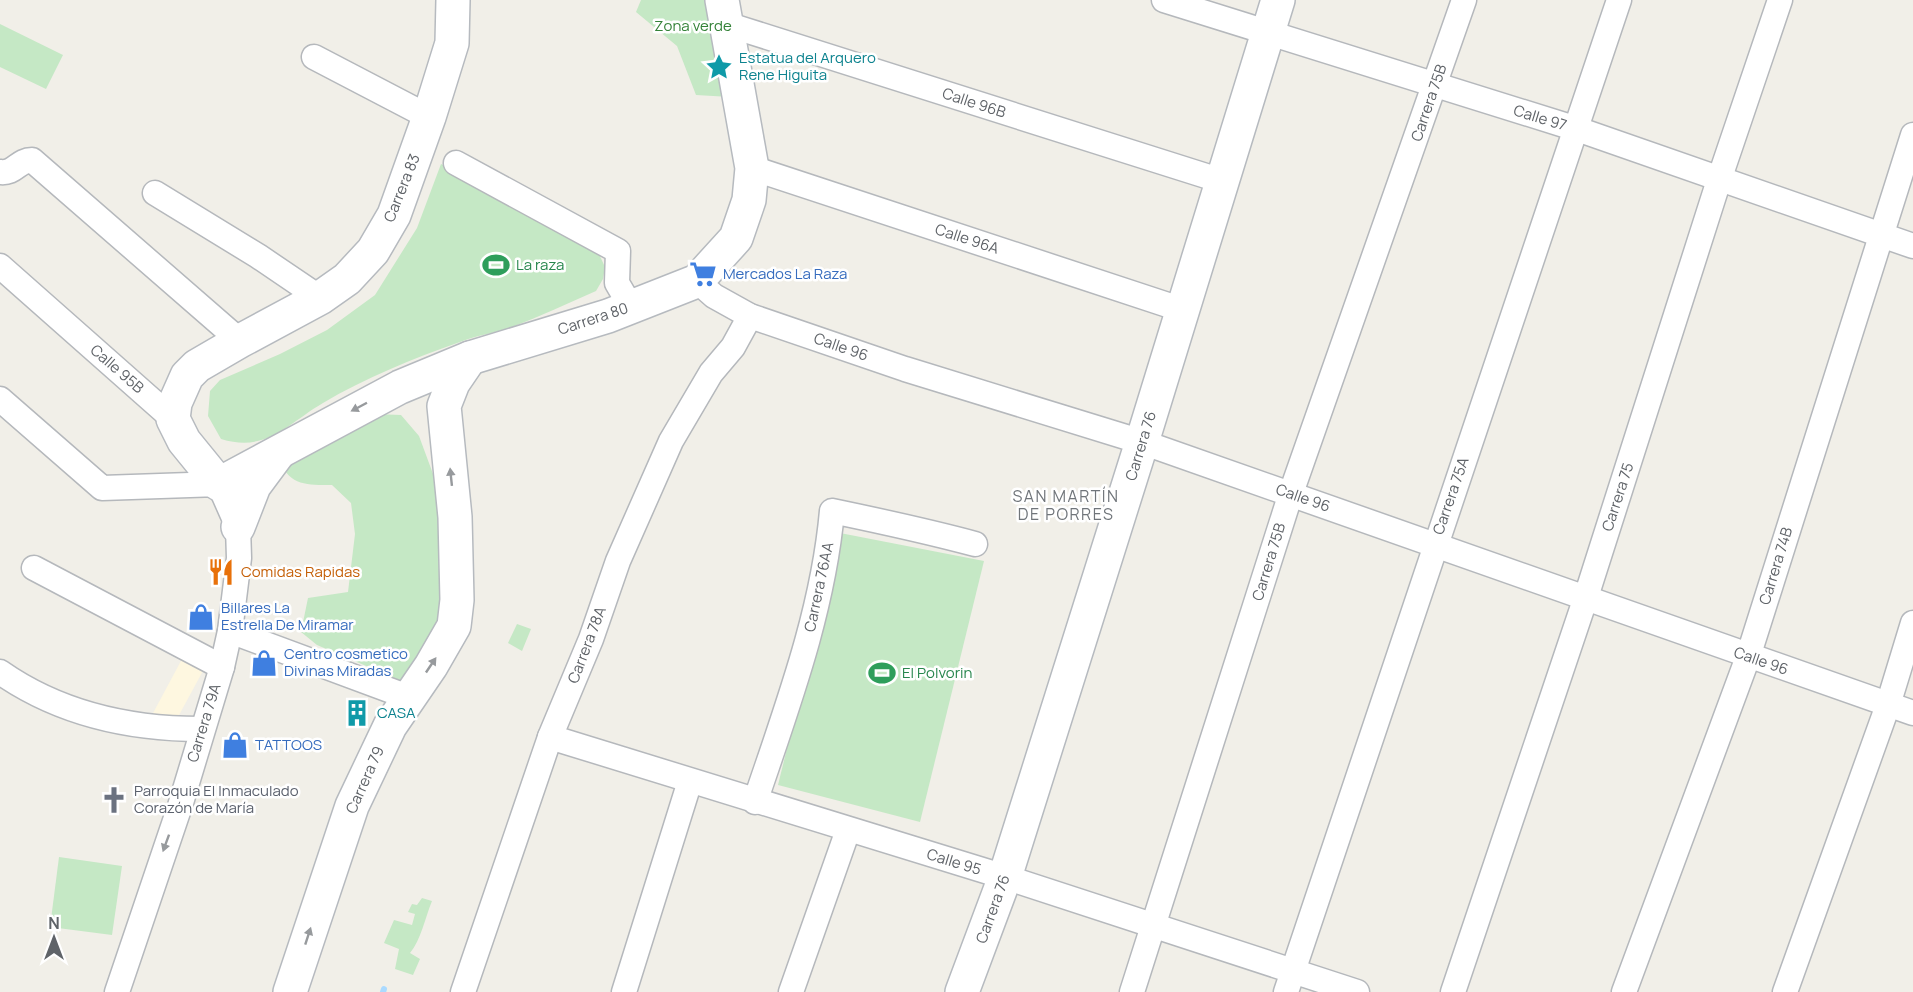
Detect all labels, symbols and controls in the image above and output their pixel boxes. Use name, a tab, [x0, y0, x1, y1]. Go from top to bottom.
park label: Zona verde	[654, 15, 732, 36]
place label: Estatua del Arquero Rene Higuita	[739, 47, 876, 85]
place icon: Estatua del Arquero Rene Higuita	[704, 52, 734, 82]
street label: Carrera 75B	[1406, 61, 1452, 144]
street label: Calle 96B	[940, 82, 1009, 123]
street label: Calle 97	[1511, 100, 1569, 136]
street label: Carrera 83	[378, 151, 425, 225]
street label: Calle 96A	[933, 218, 1002, 259]
sports icon: La raza	[481, 250, 511, 280]
place label: La raza	[516, 254, 564, 275]
supermarket icon: Mercados La Raza	[688, 259, 718, 289]
place label: Mercados La Raza	[723, 263, 847, 284]
street label: Carrera 80	[555, 297, 631, 340]
street label: Calle 96	[811, 327, 871, 366]
street label: Calle 95B	[86, 339, 149, 398]
one-way arrow	[350, 402, 367, 412]
street label: Carrera 76	[1120, 408, 1161, 483]
street label: Carrera 75A	[1427, 454, 1474, 537]
street label: Carrera 75	[1597, 460, 1639, 534]
one-way arrow	[446, 467, 456, 486]
street label: Calle 96	[1273, 478, 1333, 517]
district label: SAN MARTÍN DE PORRES	[1012, 485, 1120, 525]
street label: Carrera 75B	[1247, 520, 1290, 603]
street label: Carrera 74B	[1754, 525, 1797, 607]
street label: Carrera 76AA	[799, 540, 838, 634]
restaurant icon: Comidas Rapidas	[206, 557, 236, 587]
place label: Comidas Rapidas	[241, 561, 360, 582]
place label: Billares La Estrella De Miramar	[221, 597, 354, 635]
shop icon: Billares La Estrella De Miramar	[186, 602, 216, 632]
street label: Carrera 78A	[562, 603, 611, 686]
street label: Calle 96	[1731, 641, 1791, 680]
place label: Centro cosmetico Divinas Miradas	[284, 643, 408, 681]
shop icon: Centro cosmetico Divinas Miradas	[249, 648, 279, 678]
one-way arrow	[425, 657, 436, 673]
sports icon: El Polvorin	[867, 658, 897, 688]
place label: El Polvorin	[902, 662, 973, 683]
street label: Carrera 79A	[182, 680, 226, 765]
building icon: CASA	[342, 698, 372, 728]
place label: CASA	[377, 702, 416, 723]
shop icon: TATTOOS	[220, 730, 250, 760]
place label: TATTOOS	[255, 734, 322, 755]
street label: Carrera 79	[340, 743, 389, 817]
place label: Parroquia El Inmaculado Corazón de María	[134, 780, 299, 818]
church icon: Parroquia El Inmaculado Corazón de María	[99, 785, 129, 815]
one-way arrow	[161, 835, 171, 853]
street label: Calle 95	[924, 843, 984, 880]
street label: Carrera 76	[970, 872, 1015, 946]
north arrow	[24, 908, 84, 968]
text: N	[48, 912, 60, 934]
one-way arrow	[304, 927, 314, 945]

